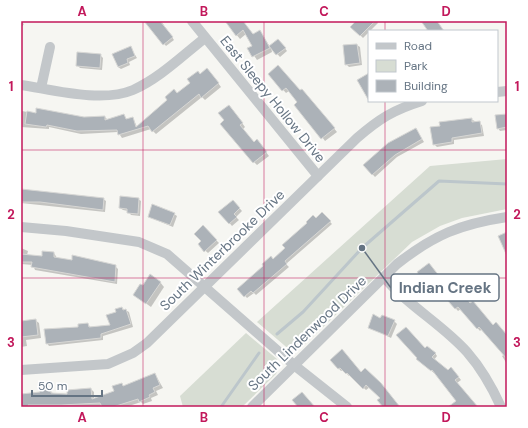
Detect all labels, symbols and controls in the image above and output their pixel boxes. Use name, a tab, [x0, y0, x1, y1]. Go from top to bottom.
text: A	[77, 3, 87, 20]
text: B	[200, 3, 208, 20]
text: C	[319, 3, 329, 20]
text: D	[441, 3, 451, 20]
legend	[368, 30, 498, 102]
street label: East Sleepy Hollow Drive	[216, 32, 330, 166]
text: Road	[404, 38, 432, 54]
text: Park	[404, 58, 428, 74]
text: 1	[9, 78, 13, 95]
text: Building	[404, 78, 448, 94]
text: 1	[515, 78, 519, 95]
street label: South Winterbrooke Drive	[156, 186, 288, 314]
text: 2	[7, 206, 15, 223]
text: 2	[513, 206, 521, 223]
street label: South Lindenwood Drive	[244, 272, 370, 394]
callout: Indian Creek	[391, 274, 499, 301]
text: Indian Creek	[399, 278, 492, 298]
text: 3	[7, 334, 15, 351]
text: 3	[513, 334, 521, 351]
scale bar	[32, 372, 102, 398]
text: 50 m	[38, 378, 67, 394]
text: A	[77, 409, 87, 426]
text: B	[200, 409, 208, 426]
text: C	[319, 409, 329, 426]
text: D	[441, 409, 451, 426]

